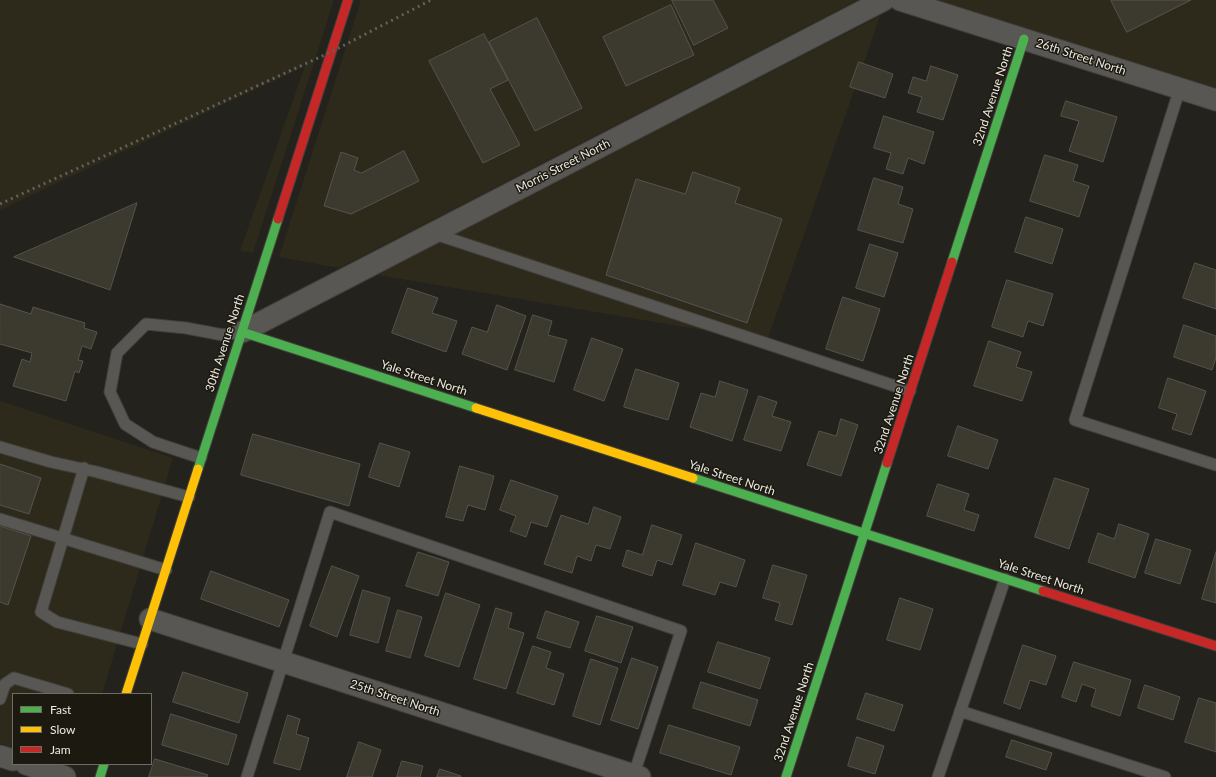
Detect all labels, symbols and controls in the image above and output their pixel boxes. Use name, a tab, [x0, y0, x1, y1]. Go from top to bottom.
street label: 26th Street North	[1034, 36, 1128, 78]
street label: 32nd Avenue North	[970, 44, 1016, 148]
street label: Morris Street North	[514, 136, 612, 196]
street label: 30th Avenue North	[202, 292, 248, 394]
street label: 32nd Avenue North	[871, 352, 917, 456]
street label: Yale Street North	[379, 357, 469, 399]
street label: Yale Street North	[687, 457, 777, 499]
street label: Yale Street North	[996, 556, 1086, 598]
street label: 32nd Avenue North	[771, 660, 817, 764]
street label: 25th Street North	[348, 677, 442, 719]
legend	[12, 693, 152, 765]
text: Fast	[50, 702, 71, 717]
text: Slow	[50, 722, 75, 737]
text: Jam	[50, 742, 71, 757]

